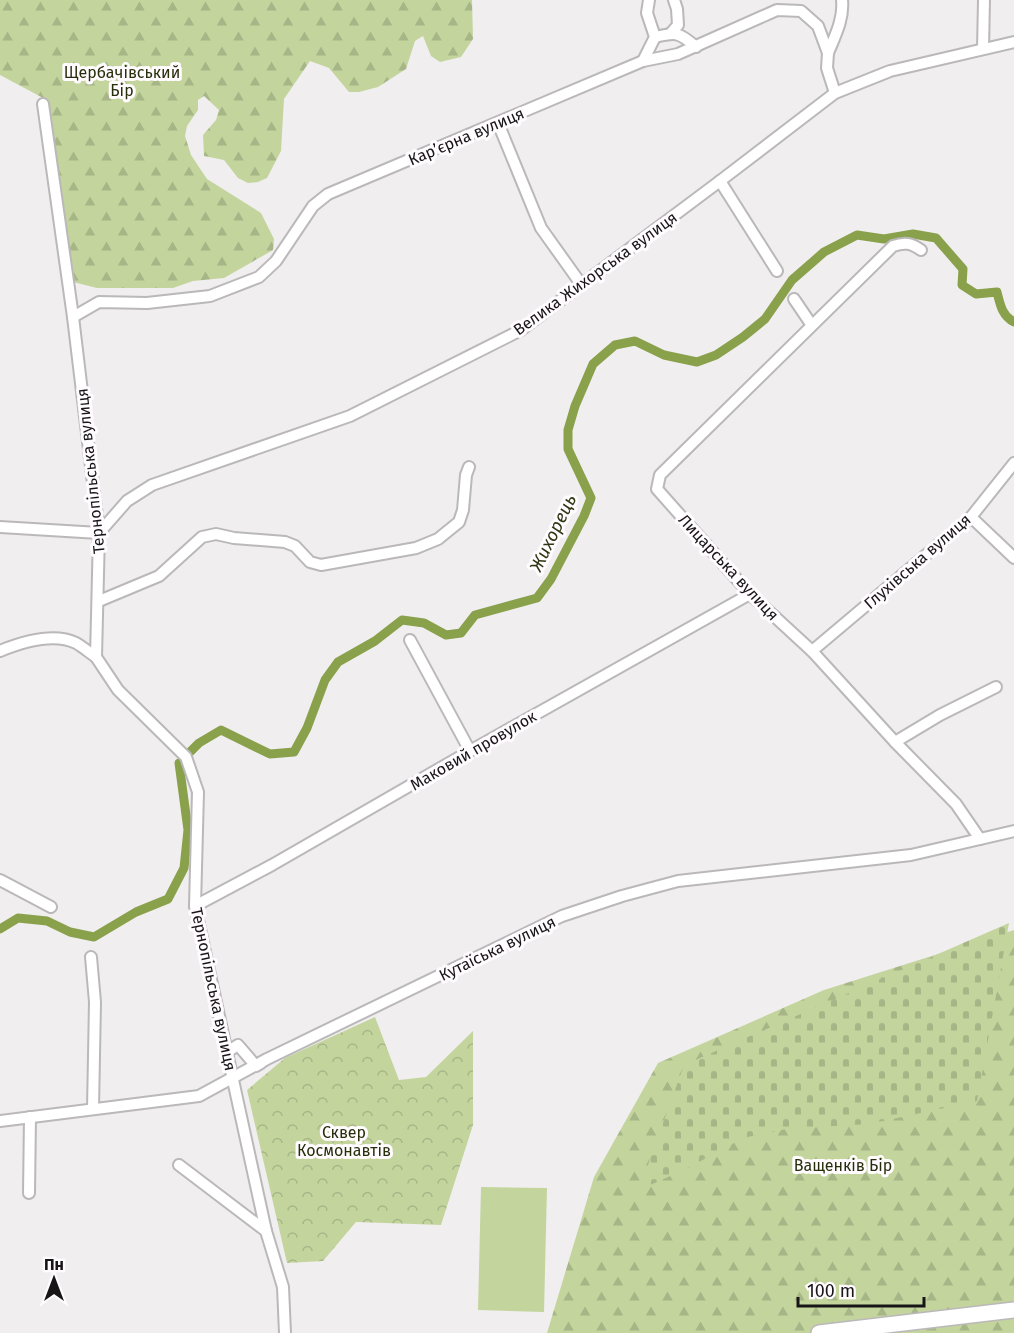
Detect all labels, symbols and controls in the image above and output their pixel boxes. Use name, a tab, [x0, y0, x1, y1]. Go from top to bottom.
park label: Щербачівський Бір	[64, 63, 180, 100]
street label: Кар’єрна вулиця	[405, 103, 527, 169]
street label: Велика Жихорська вулиця	[510, 208, 681, 339]
street label: Тернопільська вулиця	[72, 387, 109, 555]
water label: Жихорець	[524, 491, 581, 576]
street label: Лицарська вулиця	[675, 510, 783, 624]
street label: Глухівська вулиця	[860, 510, 975, 613]
street label: Маковий провулок	[407, 706, 540, 794]
street label: Тернопільська вулиця	[187, 906, 240, 1072]
street label: Кутаїська вулиця	[436, 912, 559, 985]
park label: Сквер Космонавтів	[297, 1123, 391, 1160]
park label: Ващенків Бір	[794, 1156, 892, 1175]
north arrow	[24, 1249, 84, 1309]
text: Пн	[44, 1255, 64, 1274]
scale bar	[798, 1270, 924, 1308]
text: 100 m	[807, 1280, 855, 1302]

